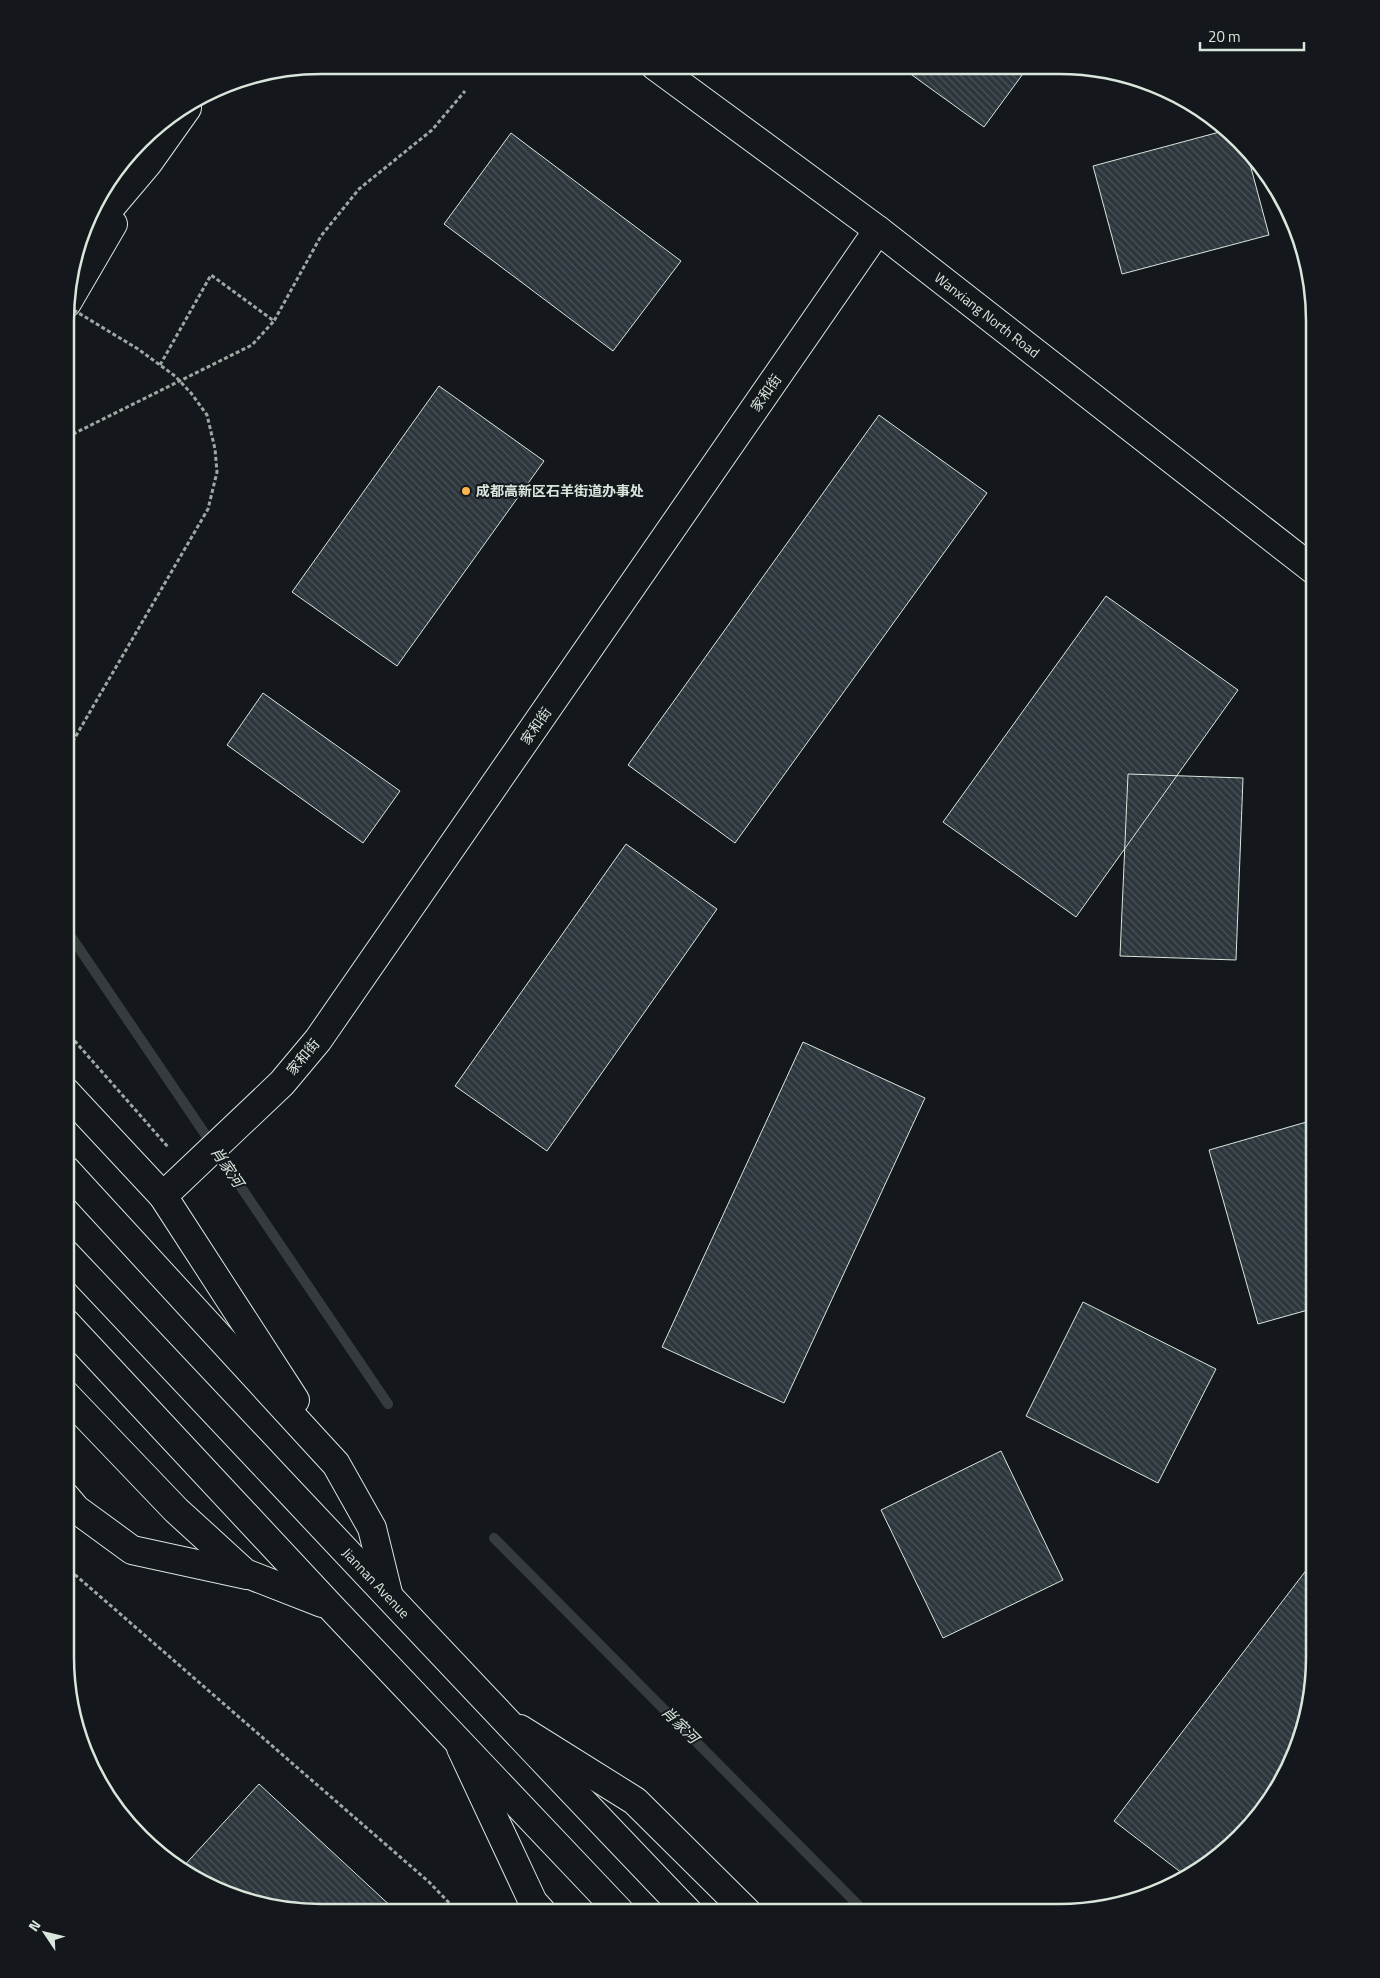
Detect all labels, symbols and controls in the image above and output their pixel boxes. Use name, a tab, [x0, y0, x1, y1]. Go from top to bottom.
scale bar	[1200, 20, 1304, 52]
text: 20 m	[1208, 25, 1241, 48]
street label: Wanxiang North Road	[930, 267, 1044, 362]
street label: 家和街	[745, 369, 786, 416]
place label: 成都高新区石羊街道办事处	[476, 480, 644, 501]
marker: 成都高新区石羊街道办事处	[460, 485, 472, 497]
street label: 家和街	[515, 702, 556, 749]
street label: 家和街	[281, 1034, 324, 1080]
water label: 肖家河	[205, 1142, 251, 1194]
street label: Jiannan Avenue	[338, 1542, 415, 1623]
water label: 肖家河	[656, 1701, 707, 1751]
north arrow	[20, 1908, 70, 1958]
text: N	[23, 1915, 45, 1935]

